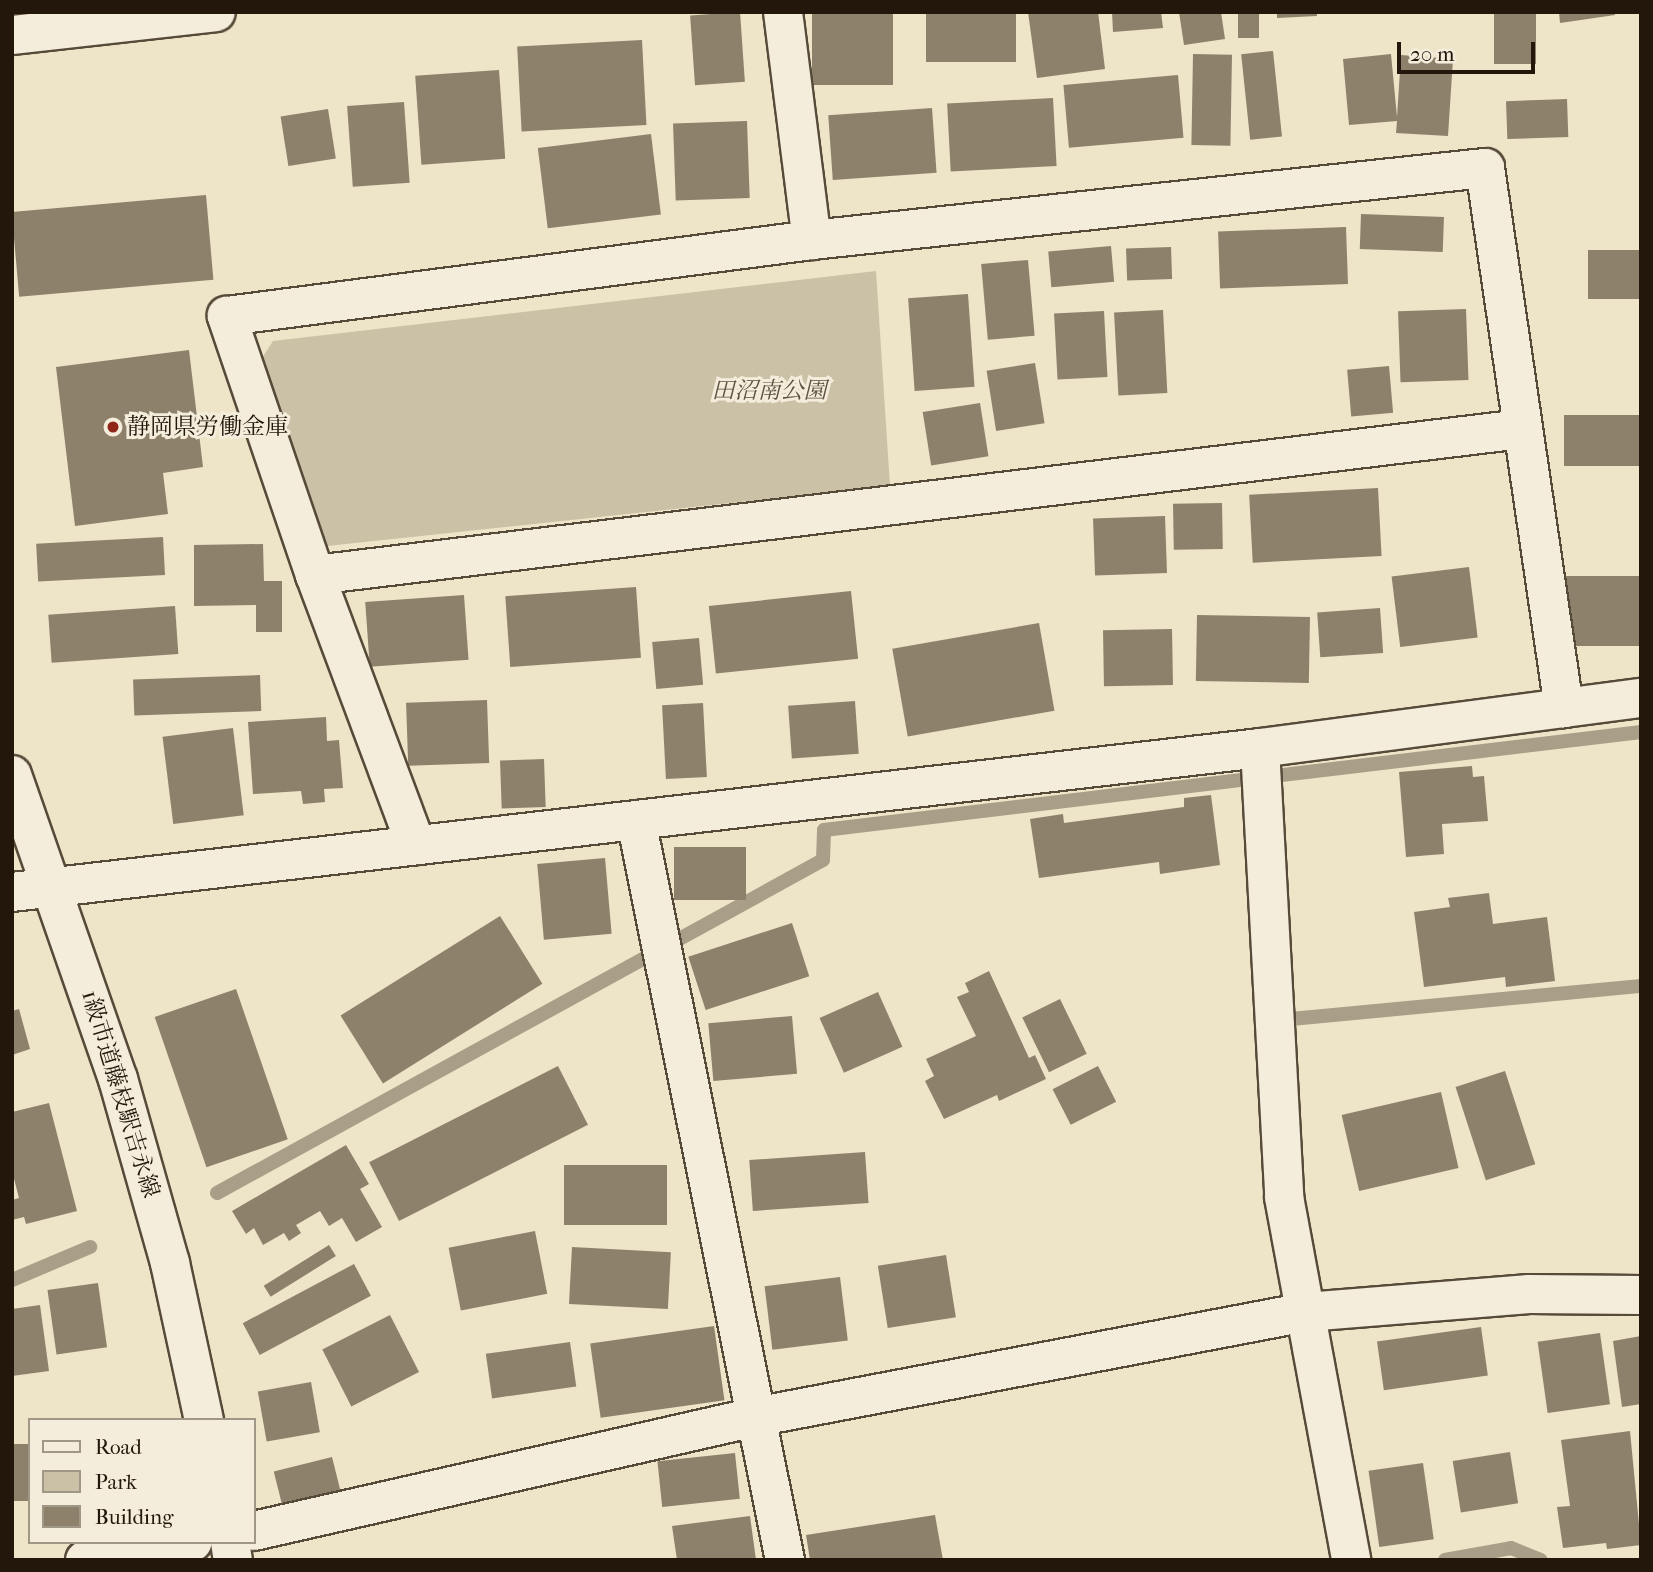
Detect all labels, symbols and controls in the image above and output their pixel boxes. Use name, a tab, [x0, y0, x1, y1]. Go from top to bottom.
scale bar	[1401, 28, 1539, 72]
text: 20 m	[1410, 42, 1454, 66]
park label: 田沼南公園	[712, 377, 826, 405]
place label: 静岡県労働金庫	[127, 413, 288, 441]
marker: 静岡県労働金庫	[105, 419, 121, 435]
street label: 1級市道藤枝駅吉永線	[75, 987, 165, 1201]
legend	[28, 1418, 256, 1544]
text: Road	[95, 1435, 142, 1459]
text: Park	[95, 1470, 137, 1494]
text: Building	[95, 1505, 173, 1529]

